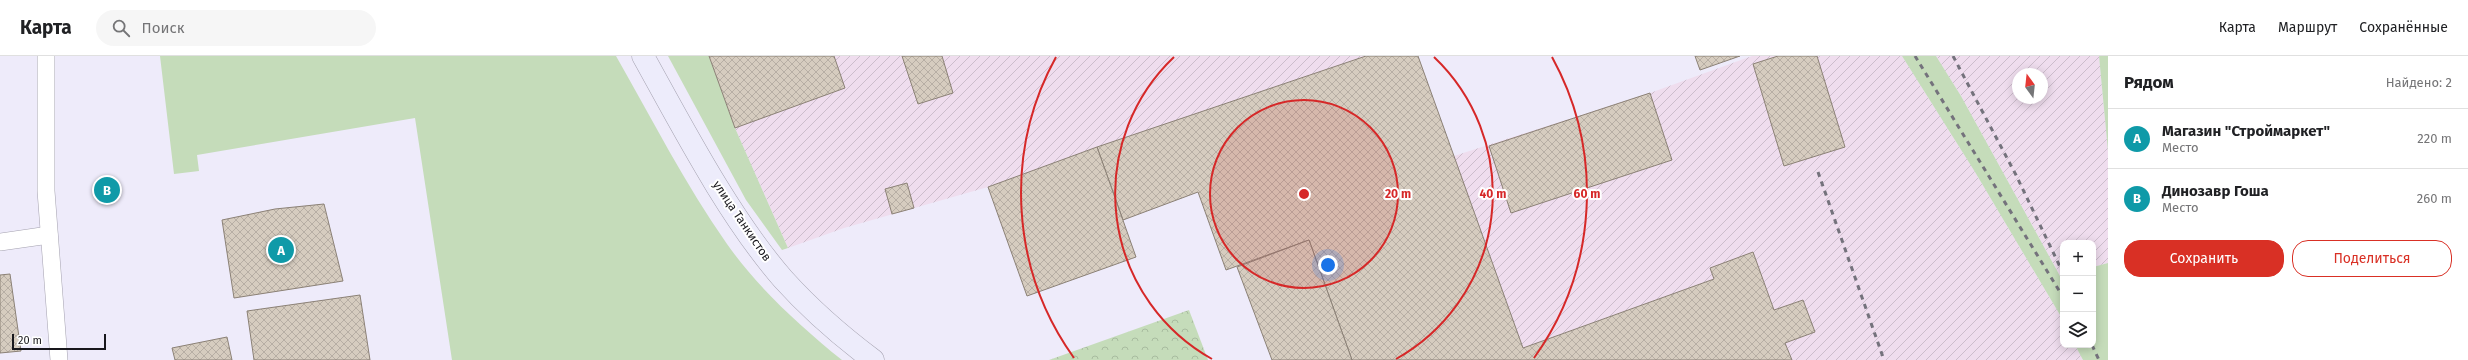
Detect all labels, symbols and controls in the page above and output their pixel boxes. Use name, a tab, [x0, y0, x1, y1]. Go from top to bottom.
search box	[96, 10, 376, 46]
text: Карта	[20, 16, 72, 39]
icon: search	[110, 17, 132, 39]
text: Поиск	[142, 19, 184, 37]
text: Карта	[2219, 19, 2256, 36]
text: Маршрут	[2278, 19, 2337, 36]
text: Сохранённые	[2359, 19, 2448, 36]
north arrow	[2012, 68, 2048, 104]
text: Рядом	[2124, 72, 2174, 93]
text: Найдено: 2	[2386, 75, 2452, 90]
text: Магазин "Строймаркет"	[2162, 122, 2330, 140]
text: A	[2133, 131, 2141, 146]
text: 220 m	[2417, 131, 2452, 146]
text: Место	[2162, 140, 2199, 155]
pin: B	[94, 175, 120, 205]
street label: улица Танкистов	[710, 178, 774, 264]
text: Динозавр Гоша	[2162, 182, 2269, 200]
centre of rings	[1297, 187, 1311, 201]
text: 20 m	[1385, 187, 1411, 201]
text: 40 m	[1480, 187, 1506, 201]
text: 60 m	[1574, 187, 1600, 201]
text: B	[2133, 191, 2141, 206]
text: 260 m	[2417, 191, 2452, 206]
text: Место	[2162, 200, 2199, 215]
pin: A	[268, 235, 294, 265]
map controls	[2060, 240, 2096, 348]
button: +	[2060, 240, 2096, 276]
button: Сохранить	[2124, 240, 2284, 277]
button: Поделиться	[2292, 240, 2452, 277]
your location	[1318, 255, 1338, 275]
button: −	[2060, 276, 2096, 312]
button: layers	[2060, 312, 2096, 348]
scale bar	[12, 332, 106, 351]
text: 20 m	[18, 334, 42, 347]

